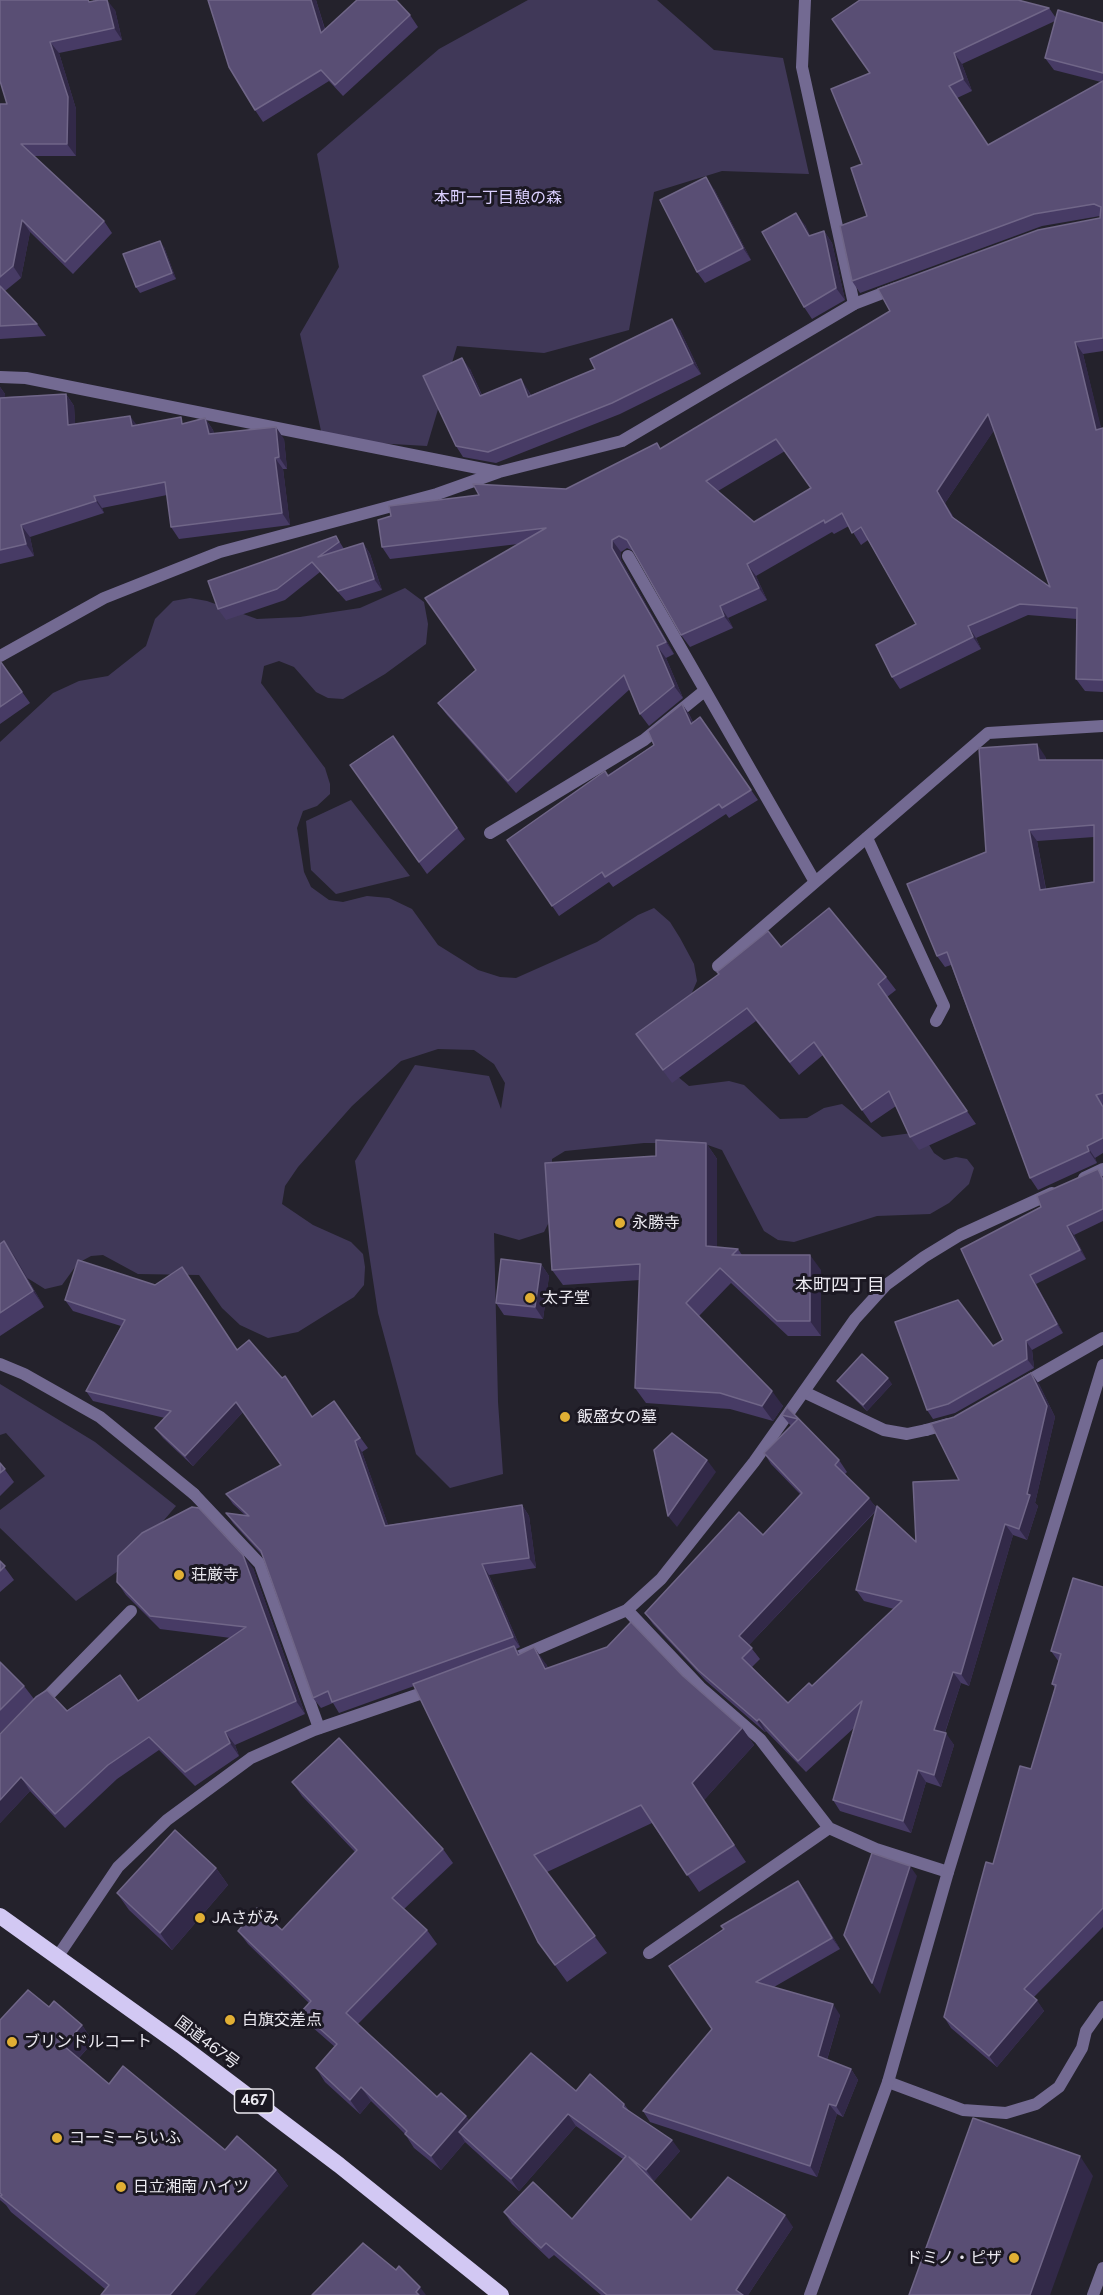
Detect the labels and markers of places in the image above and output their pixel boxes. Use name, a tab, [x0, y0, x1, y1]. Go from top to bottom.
place label: 永勝寺	[632, 1213, 680, 1233]
marker: 永勝寺	[613, 1216, 627, 1230]
place label: 太子堂	[542, 1288, 590, 1308]
marker: 太子堂	[523, 1291, 537, 1305]
place label: 飯盛女の墓	[577, 1407, 657, 1427]
marker: 飯盛女の墓	[558, 1410, 572, 1424]
place label: 荘厳寺	[191, 1565, 239, 1585]
marker: 荘厳寺	[172, 1568, 186, 1582]
place label: JAさがみ	[212, 1908, 279, 1928]
marker: JAさがみ	[193, 1911, 207, 1925]
place label: 白旗交差点	[242, 2010, 322, 2030]
marker: 白旗交差点	[223, 2013, 237, 2027]
place label: ブリンドルコート	[24, 2032, 152, 2052]
marker: ブリンドルコート	[5, 2035, 19, 2049]
place label: コーミーらいふ	[69, 2128, 181, 2148]
marker: コーミーらいふ	[50, 2131, 64, 2145]
place label: 日立湘南 ハイツ	[133, 2177, 249, 2197]
marker: 日立湘南 ハイツ	[114, 2180, 128, 2194]
place label: ドミノ・ピザ	[906, 2248, 1002, 2268]
marker: ドミノ・ピザ	[1007, 2251, 1021, 2265]

